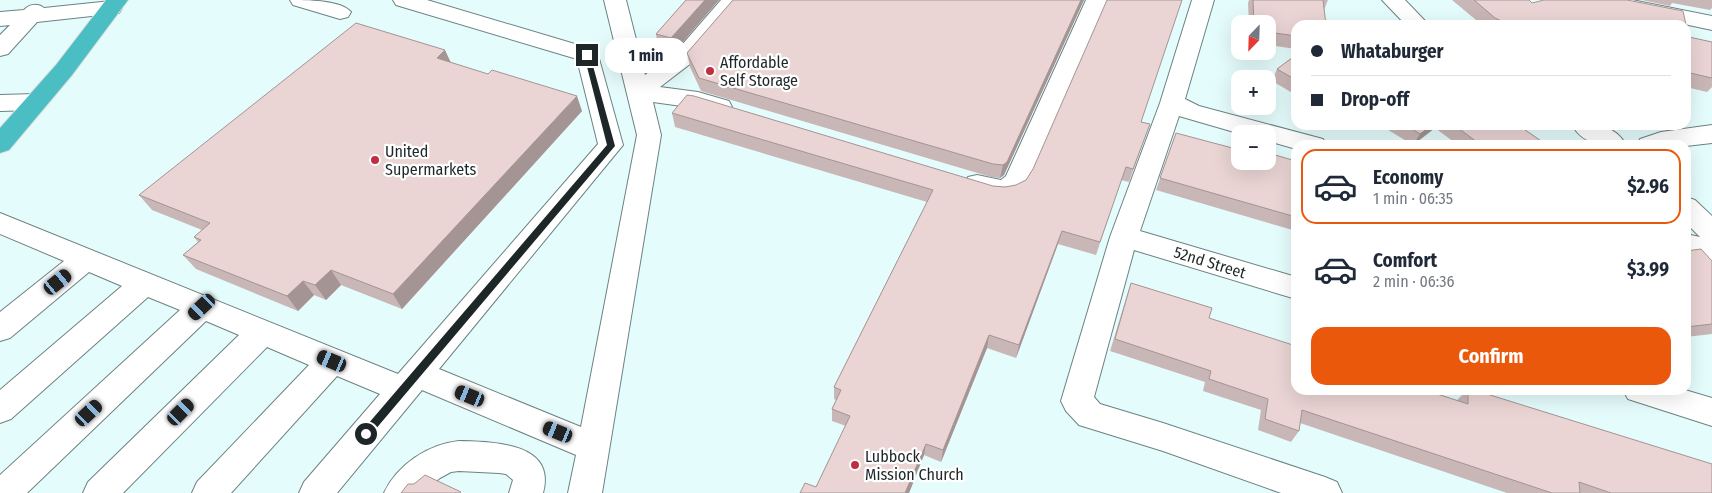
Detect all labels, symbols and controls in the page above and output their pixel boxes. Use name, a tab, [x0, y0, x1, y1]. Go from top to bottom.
north arrow	[1231, 15, 1276, 60]
map controls	[1231, 15, 1276, 170]
callout: 1 min	[604, 38, 687, 72]
text: Whataburger	[1341, 40, 1444, 63]
route end	[576, 44, 598, 66]
text: 1 min	[629, 46, 663, 65]
place label: Affordable Self Storage	[720, 53, 798, 90]
marker: Affordable Self Storage	[704, 65, 716, 77]
button: +	[1231, 70, 1276, 115]
text: Drop-off	[1341, 88, 1409, 111]
button: −	[1231, 125, 1276, 170]
place label: United Supermarkets	[385, 142, 476, 179]
marker: United Supermarkets	[369, 154, 381, 166]
icon: car	[1313, 164, 1358, 209]
text: Economy	[1373, 166, 1443, 189]
text: $2.96	[1627, 175, 1669, 198]
text: 1 min · 06:35	[1373, 189, 1453, 208]
street label: 52nd Street	[1172, 243, 1249, 283]
icon: car	[1313, 247, 1358, 292]
text: Comfort	[1373, 249, 1437, 272]
text: $3.99	[1627, 258, 1669, 281]
car	[41, 267, 74, 297]
text: 2 min · 06:36	[1373, 272, 1454, 291]
car	[185, 291, 218, 323]
button: Confirm	[1311, 327, 1671, 385]
car	[315, 348, 348, 374]
car	[453, 383, 486, 409]
car	[165, 396, 196, 428]
car	[72, 397, 105, 429]
car	[541, 419, 574, 445]
route start	[355, 423, 377, 445]
place label: Lubbock Mission Church	[865, 447, 964, 484]
marker: Lubbock Mission Church	[849, 459, 861, 471]

